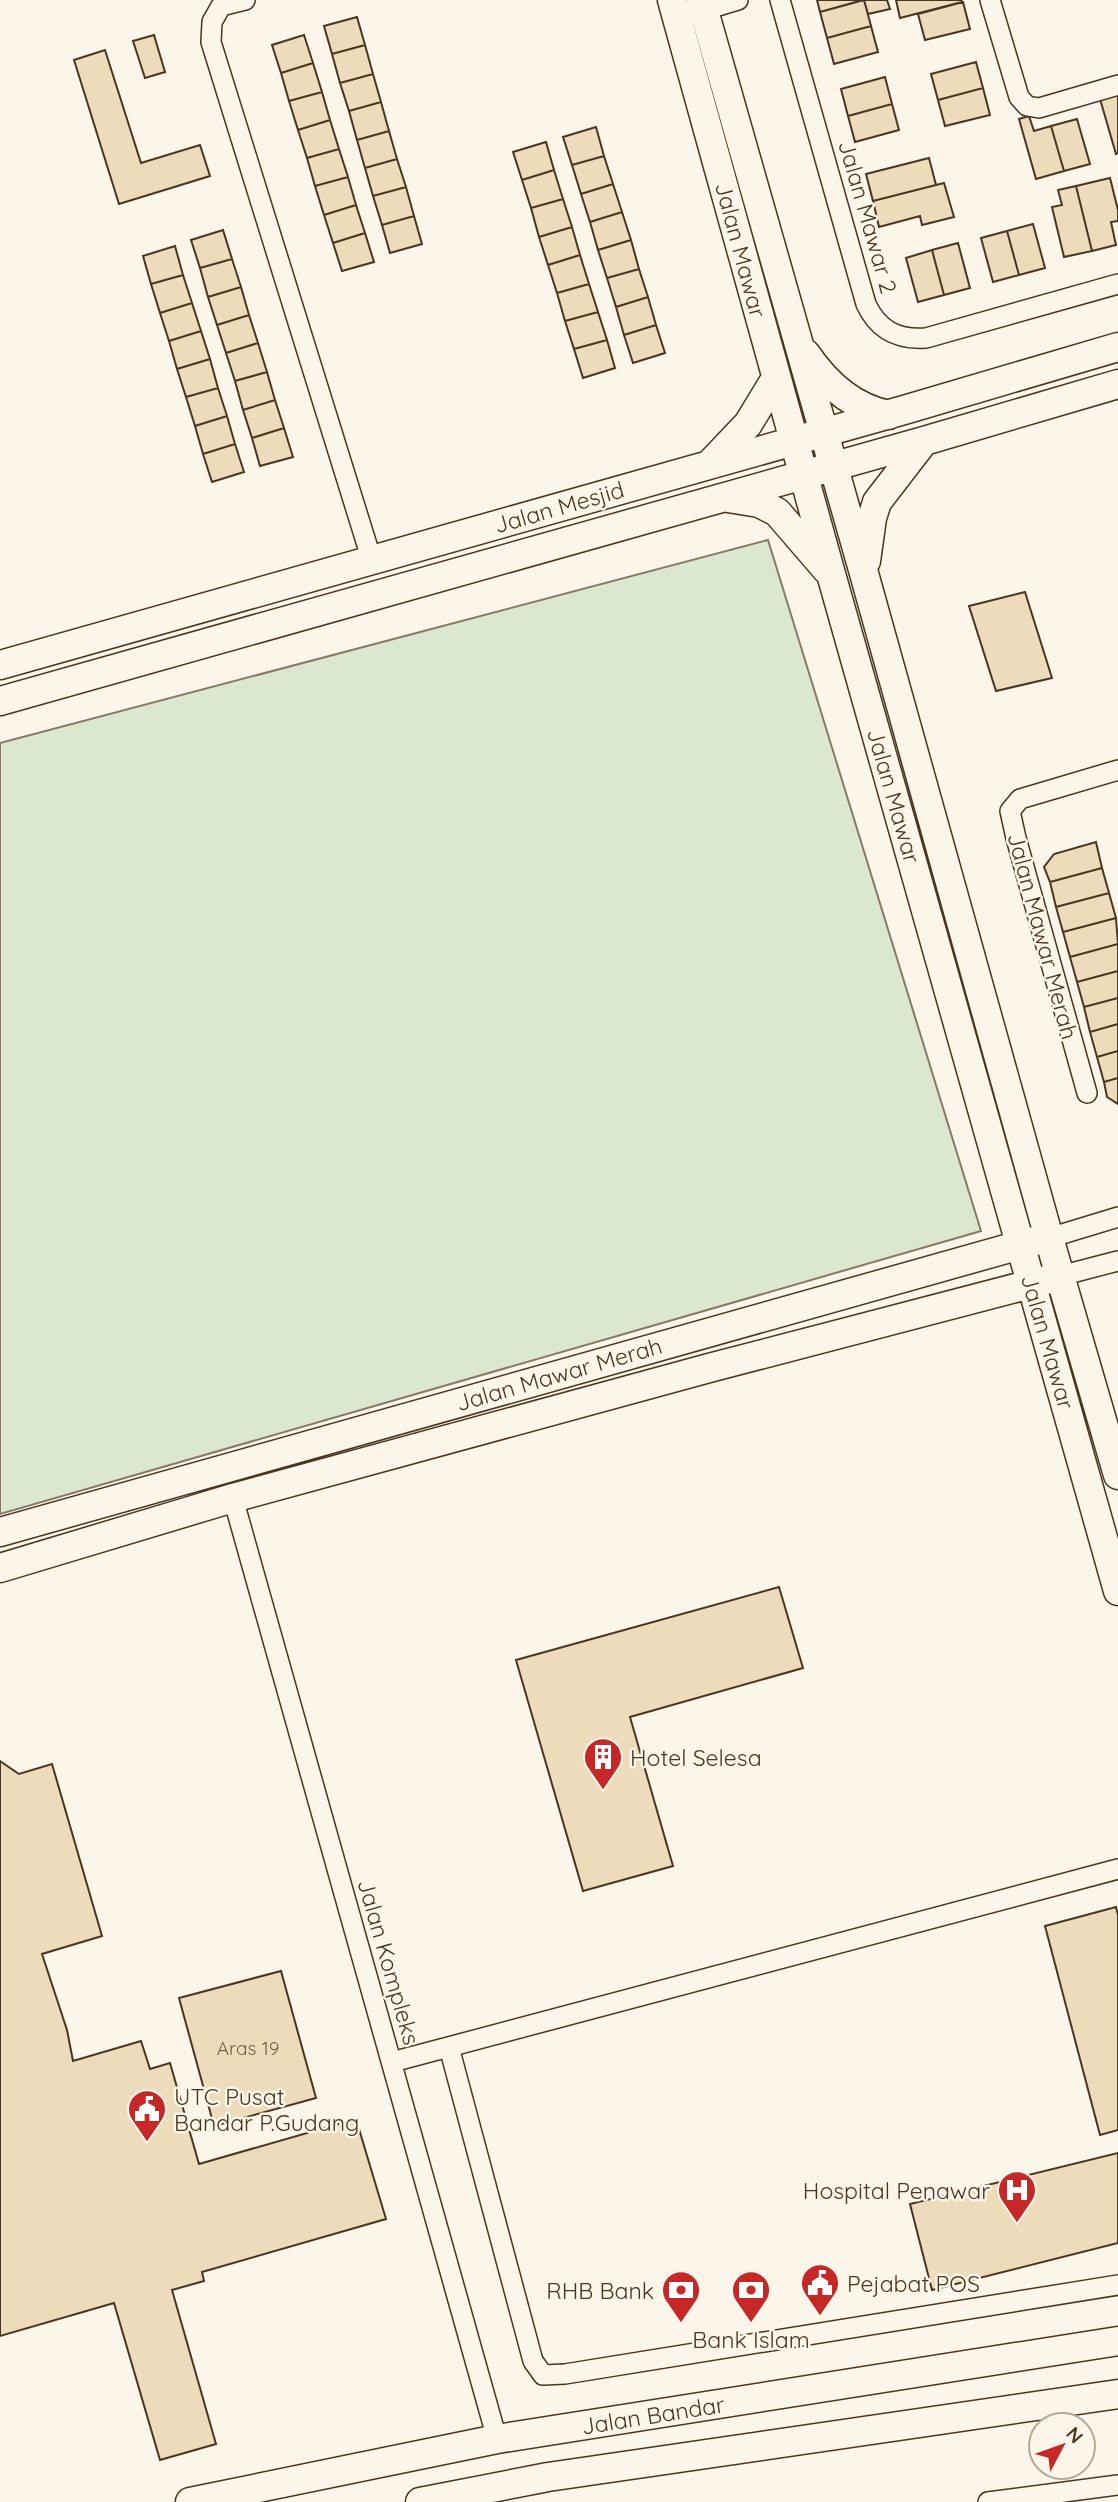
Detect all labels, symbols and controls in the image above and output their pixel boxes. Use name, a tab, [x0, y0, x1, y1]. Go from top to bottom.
street label: Jalan Mawar 2	[832, 137, 904, 297]
street label: Jalan Mawar	[709, 179, 773, 321]
street label: Jalan Mesjid	[491, 475, 627, 539]
street label: Jalan Mawar	[861, 725, 927, 867]
street label: Jalan Mawar Merah	[1001, 829, 1085, 1043]
street label: Jalan Mawar	[1015, 1271, 1081, 1413]
street label: Jalan Mawar Merah	[453, 1331, 665, 1417]
building icon: Hotel Selesa	[582, 1736, 624, 1791]
place label: Hotel Selesa	[630, 1743, 762, 1772]
street label: Jalan Kompleks	[352, 1876, 426, 2048]
house number: Aras 19	[217, 2036, 279, 2060]
place label: UTC Pusat Bandar P.Gudang	[174, 2082, 359, 2137]
public building icon: UTC Pusat Bandar P.Gudang	[126, 2088, 168, 2143]
hospital icon: Hospital Penawar	[996, 2169, 1038, 2224]
place label: Hospital Penawar	[803, 2176, 990, 2205]
public building icon: Pejabat POS	[799, 2262, 841, 2317]
bank icon: RHB Bank	[660, 2269, 702, 2324]
bank icon: Bank Islam	[730, 2269, 772, 2324]
place label: Pejabat POS	[847, 2269, 980, 2298]
place label: RHB Bank	[546, 2276, 654, 2305]
place label: Bank Islam	[692, 2325, 810, 2354]
street label: Jalan Bandar	[579, 2389, 727, 2441]
north arrow	[1027, 2411, 1097, 2481]
text: N	[1061, 2422, 1088, 2448]

